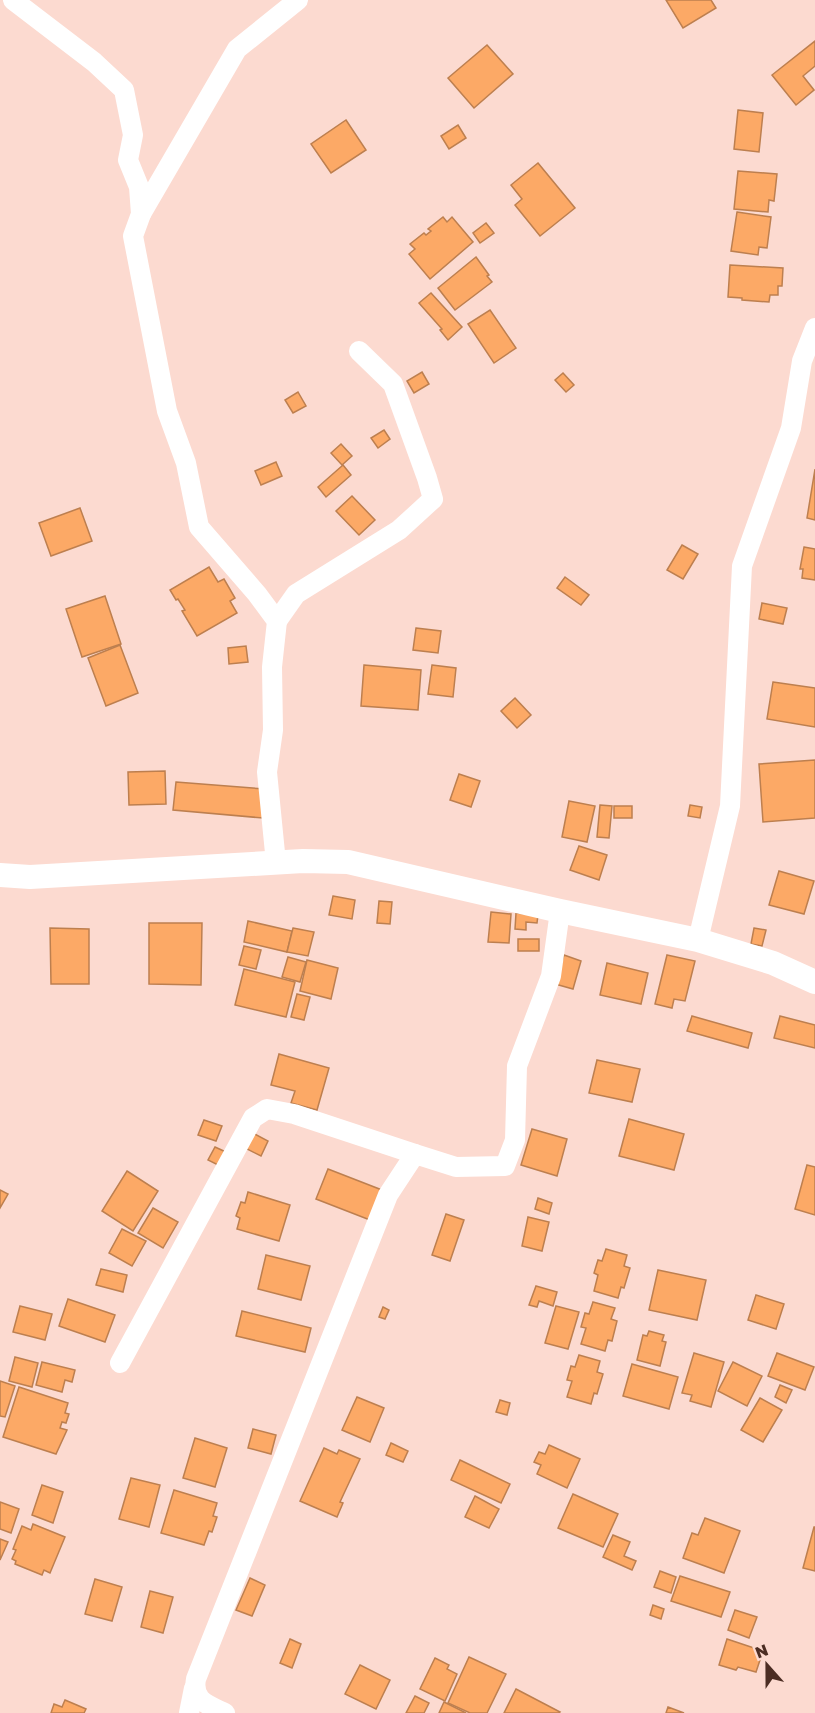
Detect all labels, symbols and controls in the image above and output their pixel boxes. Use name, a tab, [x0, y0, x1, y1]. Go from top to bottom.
north arrow	[737, 1635, 797, 1695]
text: N	[752, 1639, 771, 1663]

